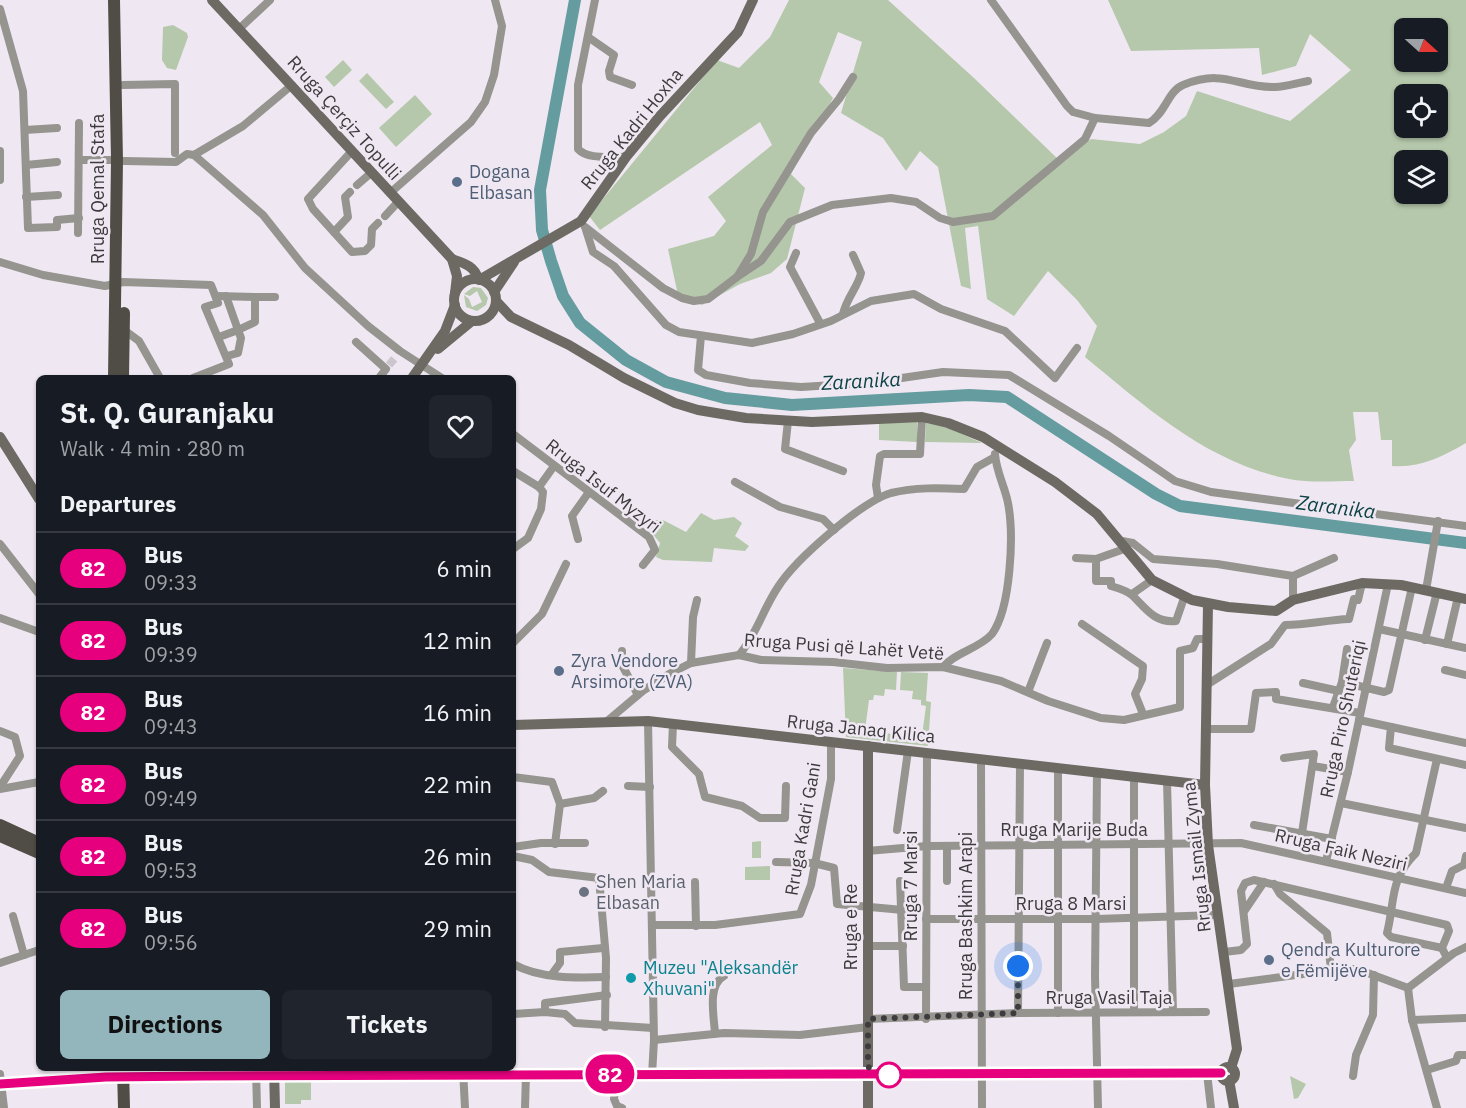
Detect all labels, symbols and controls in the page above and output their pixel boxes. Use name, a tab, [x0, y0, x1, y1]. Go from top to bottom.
north arrow	[1394, 18, 1448, 72]
map controls	[1394, 18, 1448, 204]
street label: Rruga Çerçiz Topulli	[282, 51, 406, 185]
street label: Rruga Kadri Hoxha	[576, 63, 688, 194]
button: locate	[1394, 84, 1448, 138]
street label: Rruga Qemal Stafa	[86, 113, 109, 264]
button: layers	[1394, 150, 1448, 204]
place label: Dogana Elbasan	[469, 160, 533, 204]
marker: Dogana Elbasan	[450, 175, 464, 189]
water label: Zaranika	[820, 365, 901, 396]
text: St. Q. Guranjaku	[60, 394, 274, 431]
button: heart	[429, 395, 492, 458]
street label: Rruga Isuf Myzyri	[541, 433, 666, 538]
text: Walk · 4 min · 280 m	[60, 435, 245, 462]
water label: Zaranika	[1294, 488, 1377, 525]
text: Departures	[60, 489, 176, 518]
text: Bus	[144, 540, 183, 569]
text: 82	[80, 554, 106, 582]
text: 6 min	[436, 554, 492, 583]
text: 09:33	[144, 569, 198, 596]
text: Bus	[144, 612, 183, 641]
text: 82	[80, 626, 106, 654]
text: 12 min	[423, 626, 492, 655]
street label: Rruga Pusi që Lahët Vetë	[743, 628, 945, 665]
street label: Rruga Piro Shuteriqi	[1315, 638, 1370, 800]
text: 09:39	[144, 641, 198, 668]
place label: Zyra Vendore Arsimore (ZVA)	[571, 649, 693, 693]
marker: Zyra Vendore Arsimore (ZVA)	[552, 664, 566, 678]
text: Bus	[144, 684, 183, 713]
text: 82	[80, 698, 106, 726]
text: 16 min	[423, 698, 492, 727]
street label: Rruga Janaq Kilica	[786, 709, 937, 748]
text: 09:43	[144, 713, 198, 740]
text: Bus	[144, 756, 183, 785]
street label: Rruga Kadri Gani	[779, 760, 826, 897]
text: 82	[80, 770, 106, 798]
text: 22 min	[423, 770, 492, 799]
street label: Rruga Ismail Zyma	[1177, 780, 1216, 933]
text: 09:49	[144, 785, 198, 812]
street label: Rruga Marije Buda	[1000, 818, 1148, 841]
street label: Rruga Faik Neziri	[1273, 823, 1410, 876]
text: Bus	[144, 828, 183, 857]
street label: Rruga 7 Marsi	[899, 831, 922, 941]
street label: Rruga Bashkim Arapi	[954, 832, 977, 1000]
text: 82	[80, 842, 106, 870]
text: 26 min	[423, 842, 492, 871]
text: 09:53	[144, 857, 198, 884]
place label: Shen Maria Elbasan	[596, 870, 686, 914]
street label: Rruga e Re	[839, 883, 862, 970]
marker: Shen Maria Elbasan	[577, 885, 591, 899]
street label: Rruga 8 Marsi	[1016, 892, 1126, 915]
text: Bus	[144, 900, 183, 929]
text: 82	[80, 914, 106, 942]
text: 29 min	[423, 914, 492, 943]
text: 09:56	[144, 929, 198, 956]
place label: Qendra Kulturore e Fëmijëve	[1281, 938, 1421, 982]
your location	[1003, 951, 1033, 981]
marker: Qendra Kulturore e Fëmijëve	[1262, 953, 1276, 967]
place label: Muzeu "Aleksandër Xhuvani"	[643, 956, 799, 1000]
marker: Muzeu "Aleksandër Xhuvani"	[624, 971, 638, 985]
street label: Rruga Vasil Taja	[1046, 986, 1173, 1009]
button: Directions	[60, 990, 270, 1059]
button: Tickets	[282, 990, 492, 1059]
line badge: 82	[583, 1054, 637, 1094]
text: 82	[597, 1060, 623, 1088]
unlabelled marker	[876, 1062, 902, 1088]

